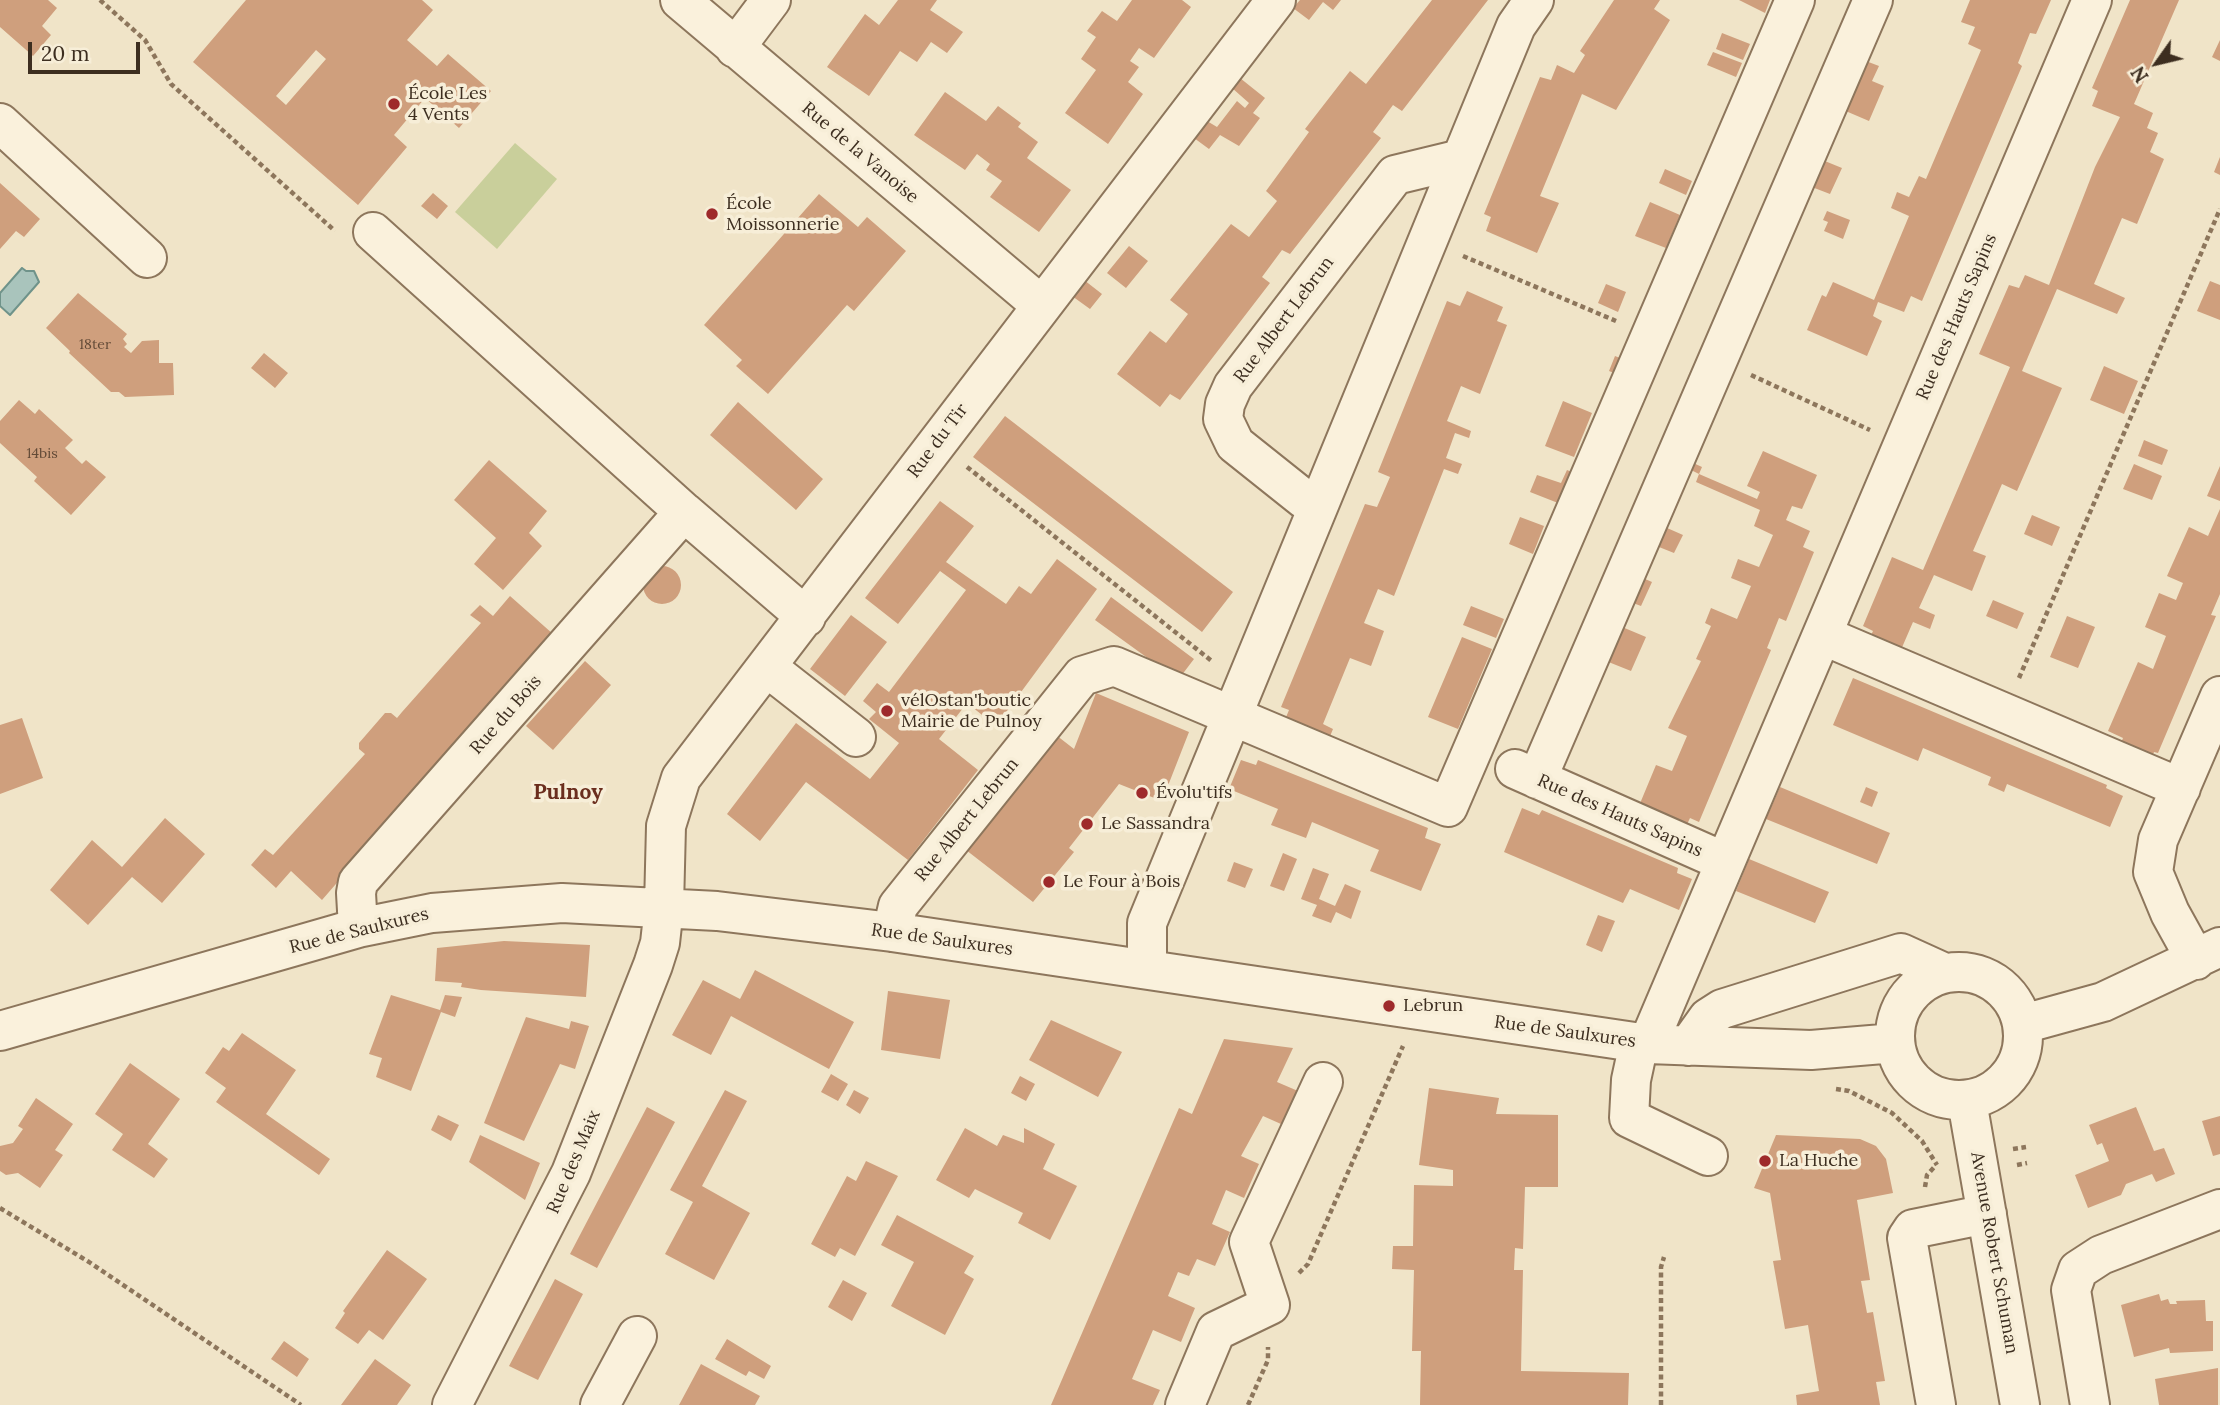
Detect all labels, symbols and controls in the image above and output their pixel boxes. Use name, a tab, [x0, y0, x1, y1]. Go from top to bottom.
scale bar	[32, 28, 144, 72]
north arrow	[2122, 28, 2192, 98]
text: 20 m	[41, 40, 90, 67]
text: N	[2126, 62, 2154, 88]
place label: École Les 4 Vents	[408, 83, 487, 126]
marker: École Les 4 Vents	[386, 96, 402, 112]
street label: Rue de la Vanoise	[797, 98, 923, 208]
place label: École Moissonnerie	[726, 193, 839, 235]
marker: École Moissonnerie	[704, 206, 720, 222]
street label: Rue des Hauts Sapins	[1912, 231, 2002, 403]
street label: Rue Albert Lebrun	[1229, 253, 1339, 387]
house number: 18ter	[79, 337, 111, 353]
street label: Rue du Tir	[903, 400, 973, 482]
house number: 14bis	[26, 446, 58, 462]
street label: Rue du Bois	[466, 671, 546, 759]
place label: vélOstan'boutic Mairie de Pulnoy	[901, 690, 1042, 732]
marker: vélOstan'boutic Mairie de Pulnoy	[879, 703, 895, 719]
street label: Rue Albert Lebrun	[911, 754, 1023, 886]
street label: Rue des Hauts Sapins	[1534, 770, 1706, 862]
district label: Pulnoy	[533, 780, 603, 806]
place label: Évolu'tifs	[1156, 782, 1232, 804]
marker: Évolu'tifs	[1134, 785, 1150, 801]
place label: Le Sassandra	[1101, 813, 1210, 835]
marker: Le Sassandra	[1079, 816, 1095, 832]
place label: Le Four à Bois	[1063, 871, 1180, 893]
marker: Le Four à Bois	[1041, 874, 1057, 890]
street label: Rue de Saulxures	[287, 903, 431, 959]
street label: Rue de Saulxures	[870, 919, 1014, 961]
place label: Lebrun	[1403, 995, 1463, 1017]
marker: Lebrun	[1381, 998, 1397, 1014]
street label: Rue de Saulxures	[1493, 1011, 1637, 1053]
street label: Rue des Maix	[542, 1107, 606, 1217]
place label: La Huche	[1779, 1150, 1858, 1172]
street label: Avenue Robert Schuman	[1966, 1150, 2022, 1356]
marker: La Huche	[1757, 1153, 1773, 1169]

